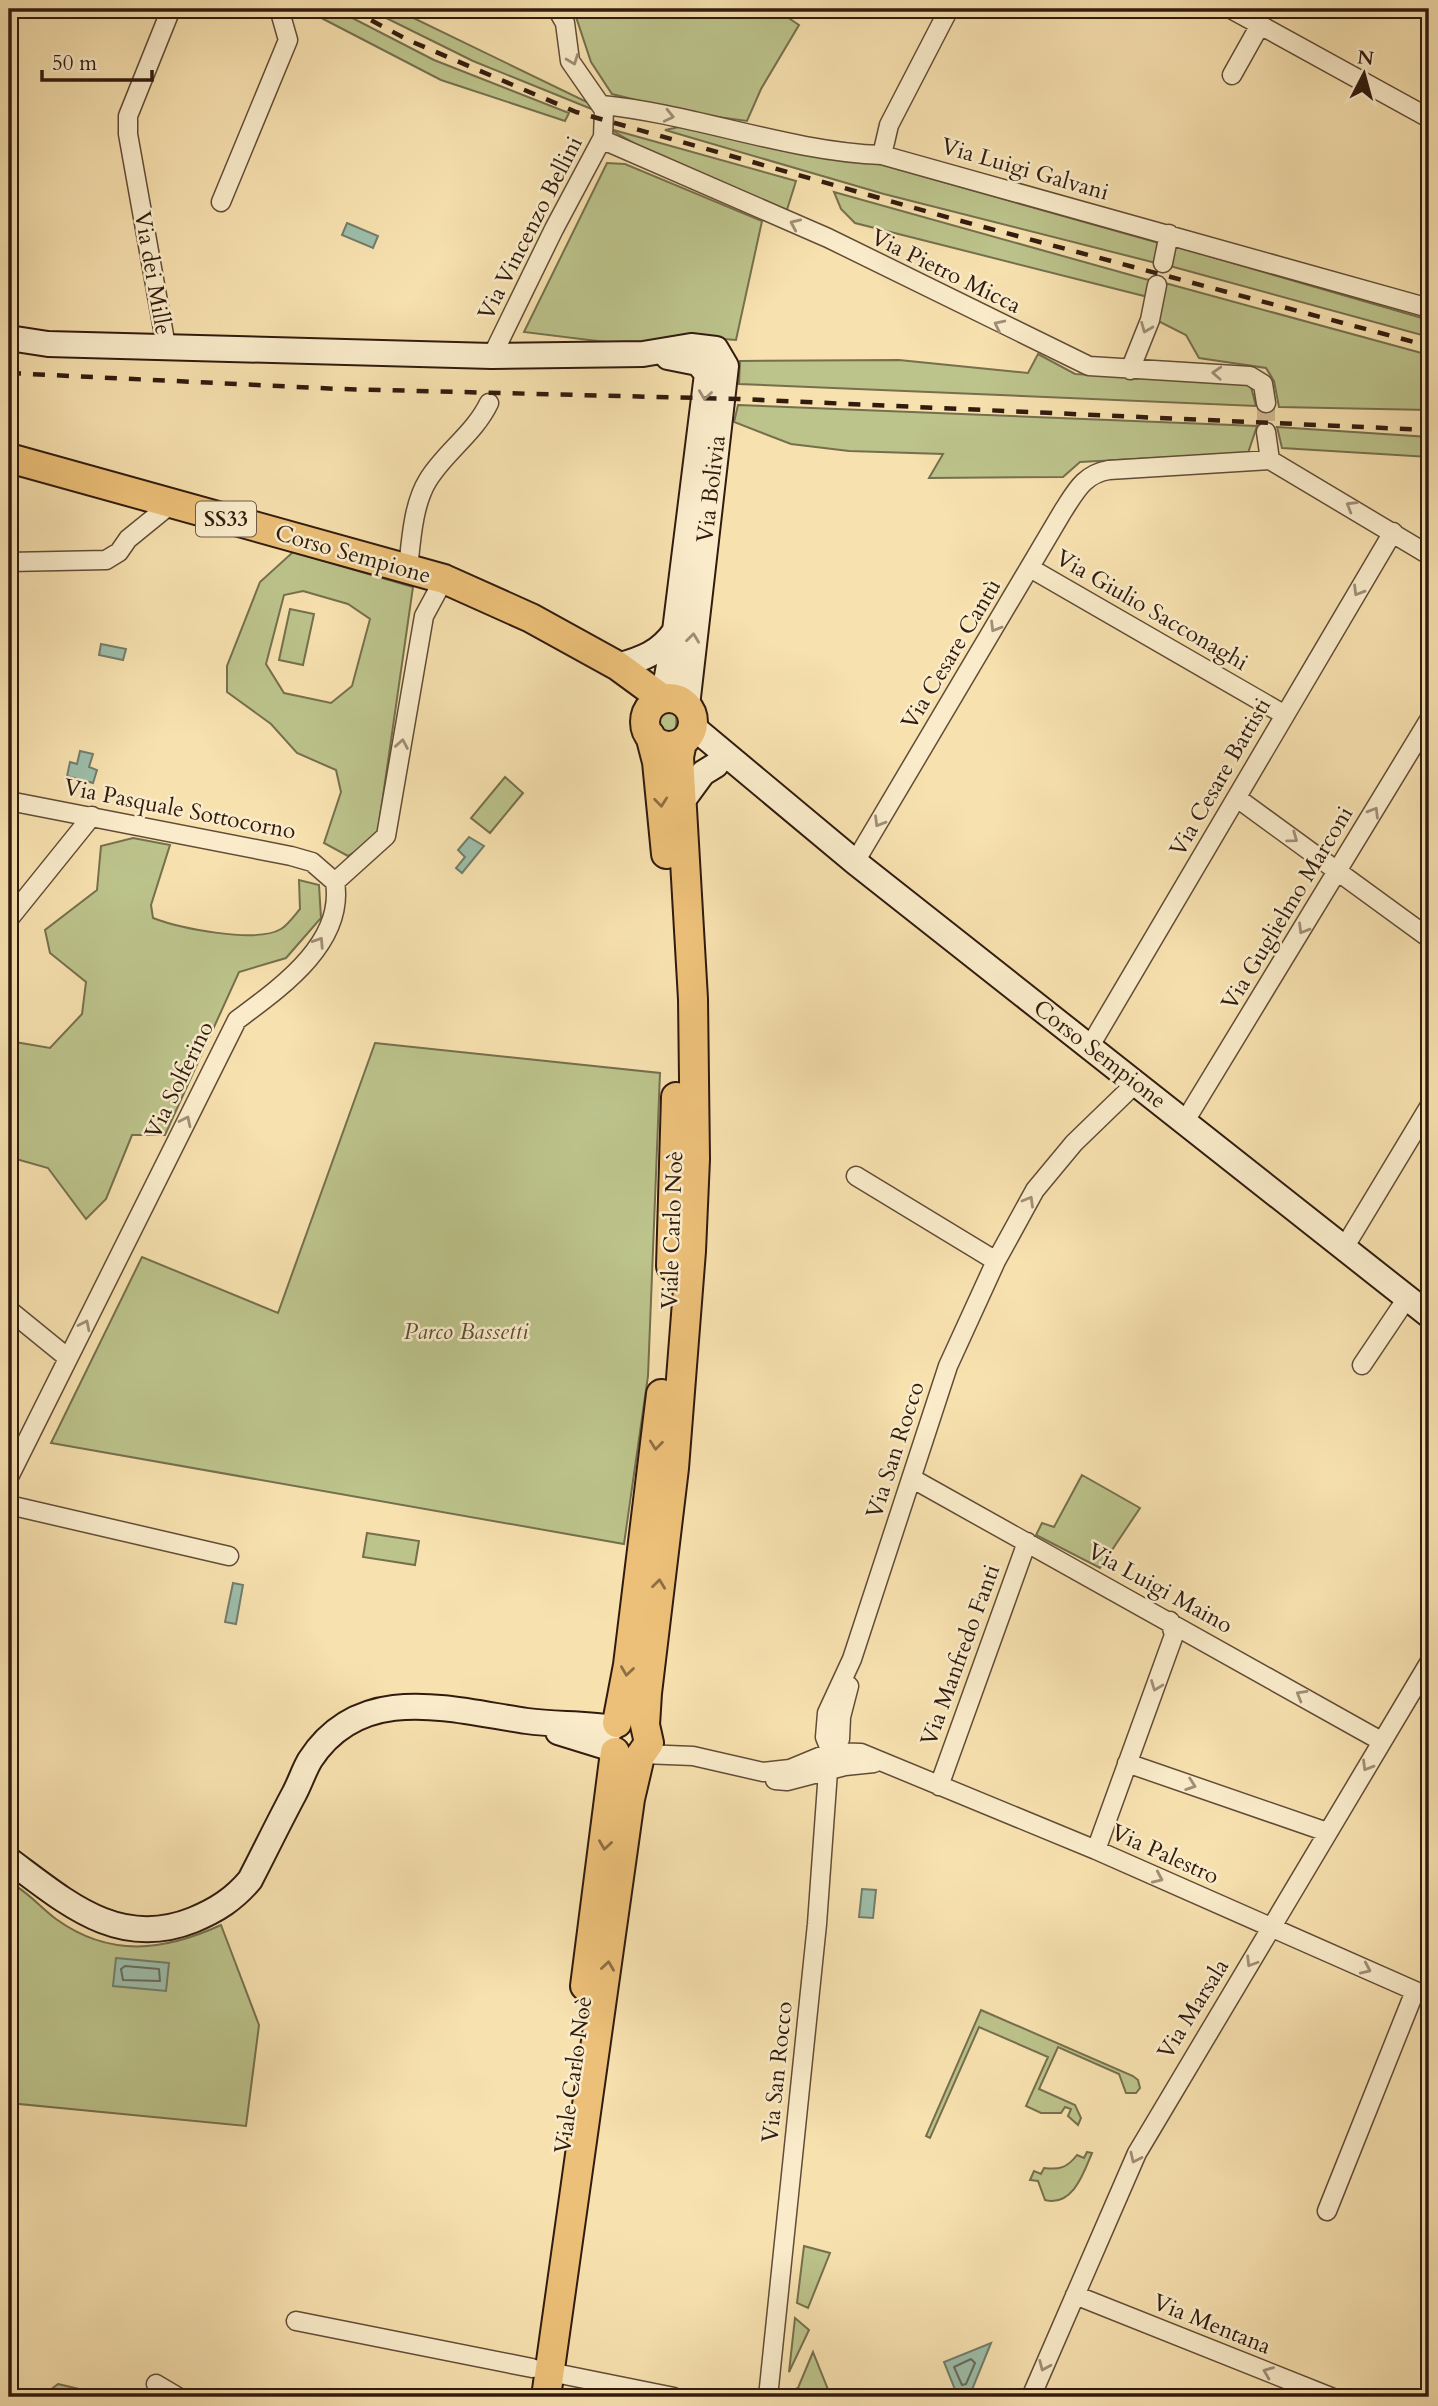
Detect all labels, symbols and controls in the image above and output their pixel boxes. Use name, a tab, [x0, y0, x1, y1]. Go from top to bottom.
scale bar	[42, 38, 152, 82]
north arrow	[1330, 38, 1400, 108]
text: N	[1356, 44, 1376, 72]
text: 50 m	[52, 49, 97, 78]
one-way arrow	[564, 53, 578, 65]
one-way arrow	[663, 107, 675, 122]
street label: Via Luigi Galvani	[938, 130, 1112, 208]
street label: Via Vincenzo Bellini	[470, 131, 590, 325]
street label: Via dei Mille	[127, 209, 179, 337]
one-way arrow	[790, 218, 802, 232]
street label: Via Pietro Micca	[866, 221, 1026, 321]
one-way arrow	[994, 319, 1006, 333]
one-way arrow	[1140, 321, 1154, 333]
one-way arrow	[1211, 366, 1222, 381]
one-way arrow	[697, 389, 712, 401]
street label: Via Bolivia	[689, 433, 733, 544]
road number: SS33	[196, 502, 256, 536]
one-way arrow	[1345, 502, 1358, 515]
street label: Corso Sempione	[271, 517, 435, 591]
street label: Via Giulio Sacconaghi	[1050, 542, 1254, 678]
street label: Via Cesare Cantù	[894, 573, 1008, 735]
one-way arrow	[1354, 583, 1367, 596]
one-way arrow	[991, 619, 1004, 632]
one-way arrow	[685, 632, 700, 644]
street label: Via Cesare Battisti	[1162, 692, 1278, 862]
one-way arrow	[394, 738, 409, 750]
street label: Via Pasquale Sottocorno	[61, 771, 299, 847]
one-way arrow	[653, 797, 668, 808]
street label: Via Guglielmo Marconi	[1214, 800, 1360, 1016]
one-way arrow	[1365, 807, 1378, 820]
one-way arrow	[874, 815, 887, 828]
one-way arrow	[1285, 830, 1298, 842]
one-way arrow	[1298, 921, 1311, 934]
one-way arrow	[310, 937, 323, 950]
street label: Corso Sempione	[1027, 992, 1173, 1116]
street label: Via Solferino	[137, 1016, 221, 1144]
one-way arrow	[178, 1116, 192, 1128]
street label: Viale Carlo Noè	[654, 1150, 690, 1310]
one-way arrow	[1021, 1196, 1034, 1209]
park label: Parco Bassetti	[404, 1316, 529, 1347]
one-way arrow	[76, 1320, 90, 1332]
street label: Via San Rocco	[858, 1378, 932, 1522]
one-way arrow	[648, 1439, 663, 1451]
street label: Via Luigi Maino	[1082, 1535, 1238, 1641]
street label: Via Manfredo Fanti	[913, 1560, 1007, 1750]
one-way arrow	[652, 1578, 667, 1590]
one-way arrow	[620, 1665, 635, 1676]
one-way arrow	[1150, 1679, 1164, 1691]
one-way arrow	[1295, 1690, 1308, 1703]
one-way arrow	[1362, 1758, 1375, 1771]
one-way arrow	[1185, 1777, 1197, 1791]
street label: Via Palestro	[1106, 1816, 1224, 1892]
one-way arrow	[597, 1839, 612, 1850]
one-way arrow	[1151, 1869, 1163, 1883]
street label: Via Marsala	[1150, 1953, 1236, 2065]
one-way arrow	[1246, 1954, 1259, 1967]
one-way arrow	[600, 1960, 615, 1972]
one-way arrow	[1359, 1961, 1372, 1975]
street label: Viale Carlo Noè	[547, 1994, 599, 2156]
street label: Via San Rocco	[754, 2000, 800, 2144]
one-way arrow	[1130, 2150, 1144, 2163]
street label: Via Mentana	[1148, 2286, 1276, 2362]
one-way arrow	[1038, 2359, 1052, 2371]
one-way arrow	[1262, 2367, 1274, 2381]

